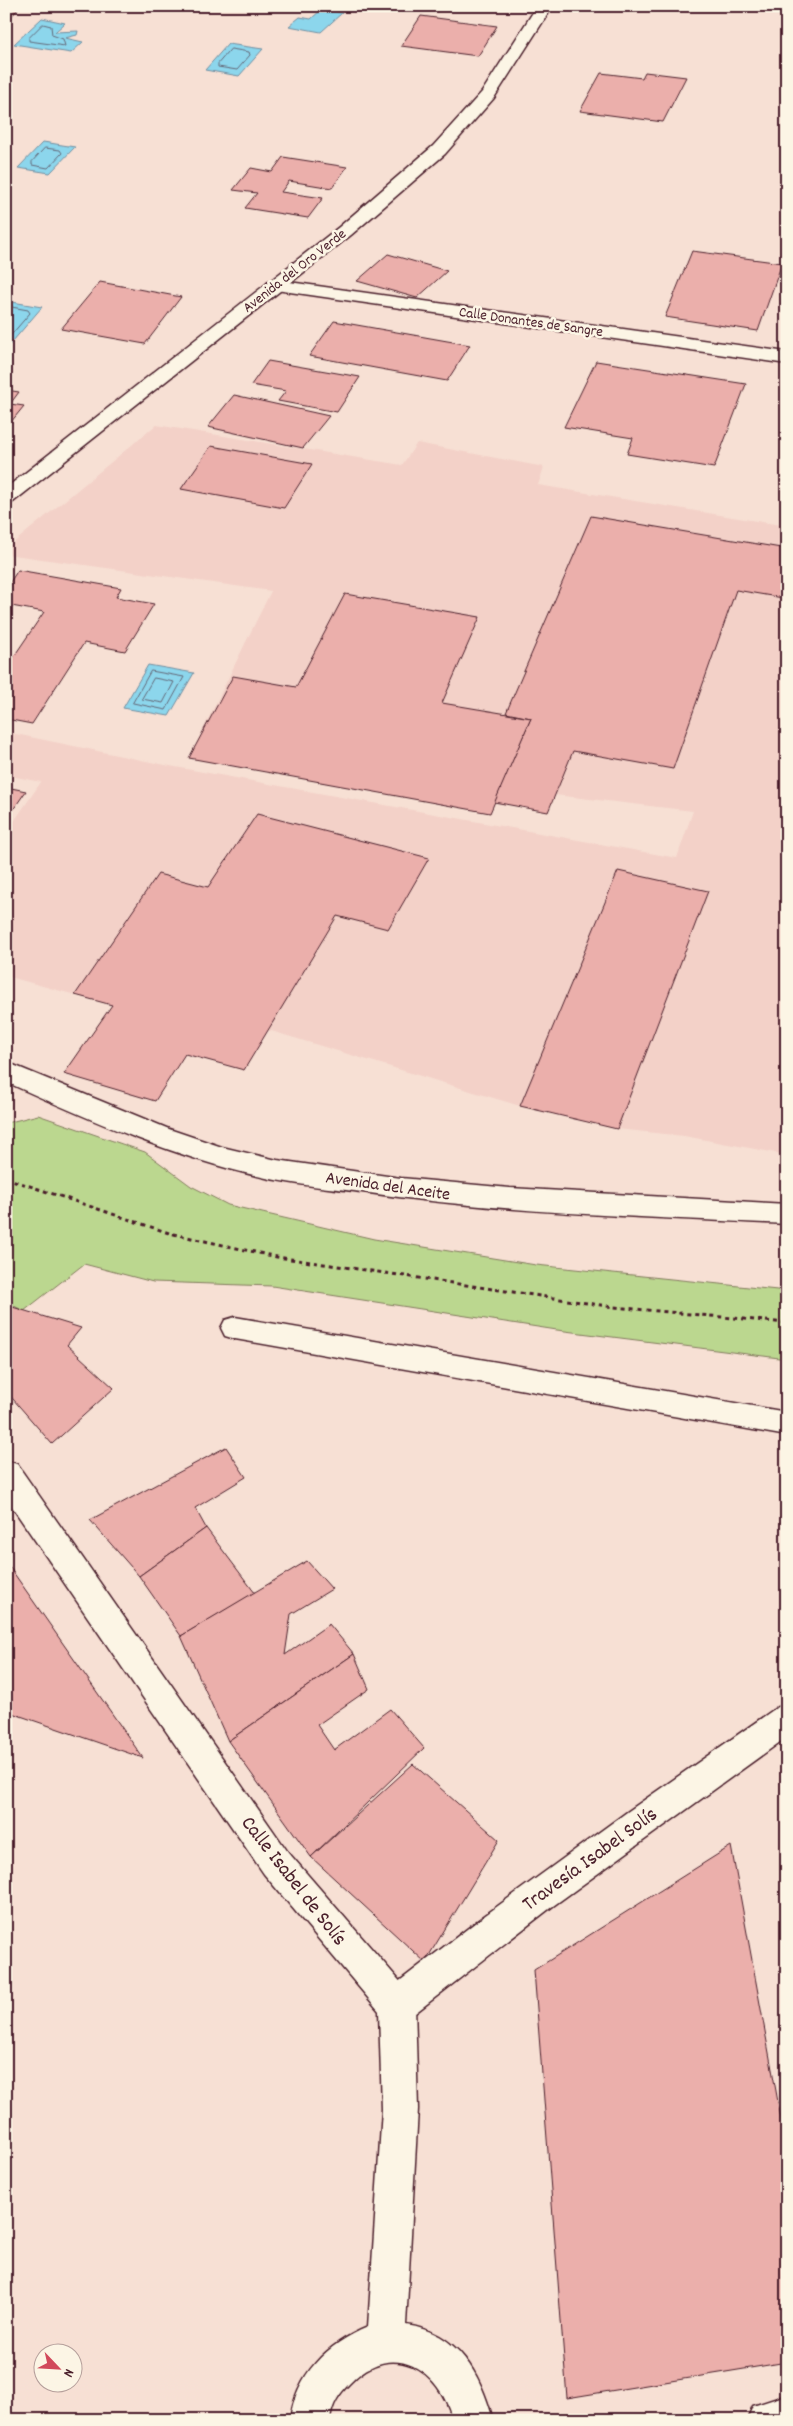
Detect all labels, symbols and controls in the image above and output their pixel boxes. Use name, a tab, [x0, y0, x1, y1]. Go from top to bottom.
street label: Avenida del Oro Verde	[239, 224, 352, 319]
street label: Calle Donantes de Sangre	[457, 302, 605, 344]
street label: Avenida del Aceite	[324, 1166, 452, 1209]
street label: Travesía Isabel Solís	[517, 1801, 665, 1920]
street label: Calle Isabel de Solís	[232, 1810, 353, 1953]
north arrow	[32, 2344, 82, 2394]
text: N	[57, 2365, 78, 2380]

